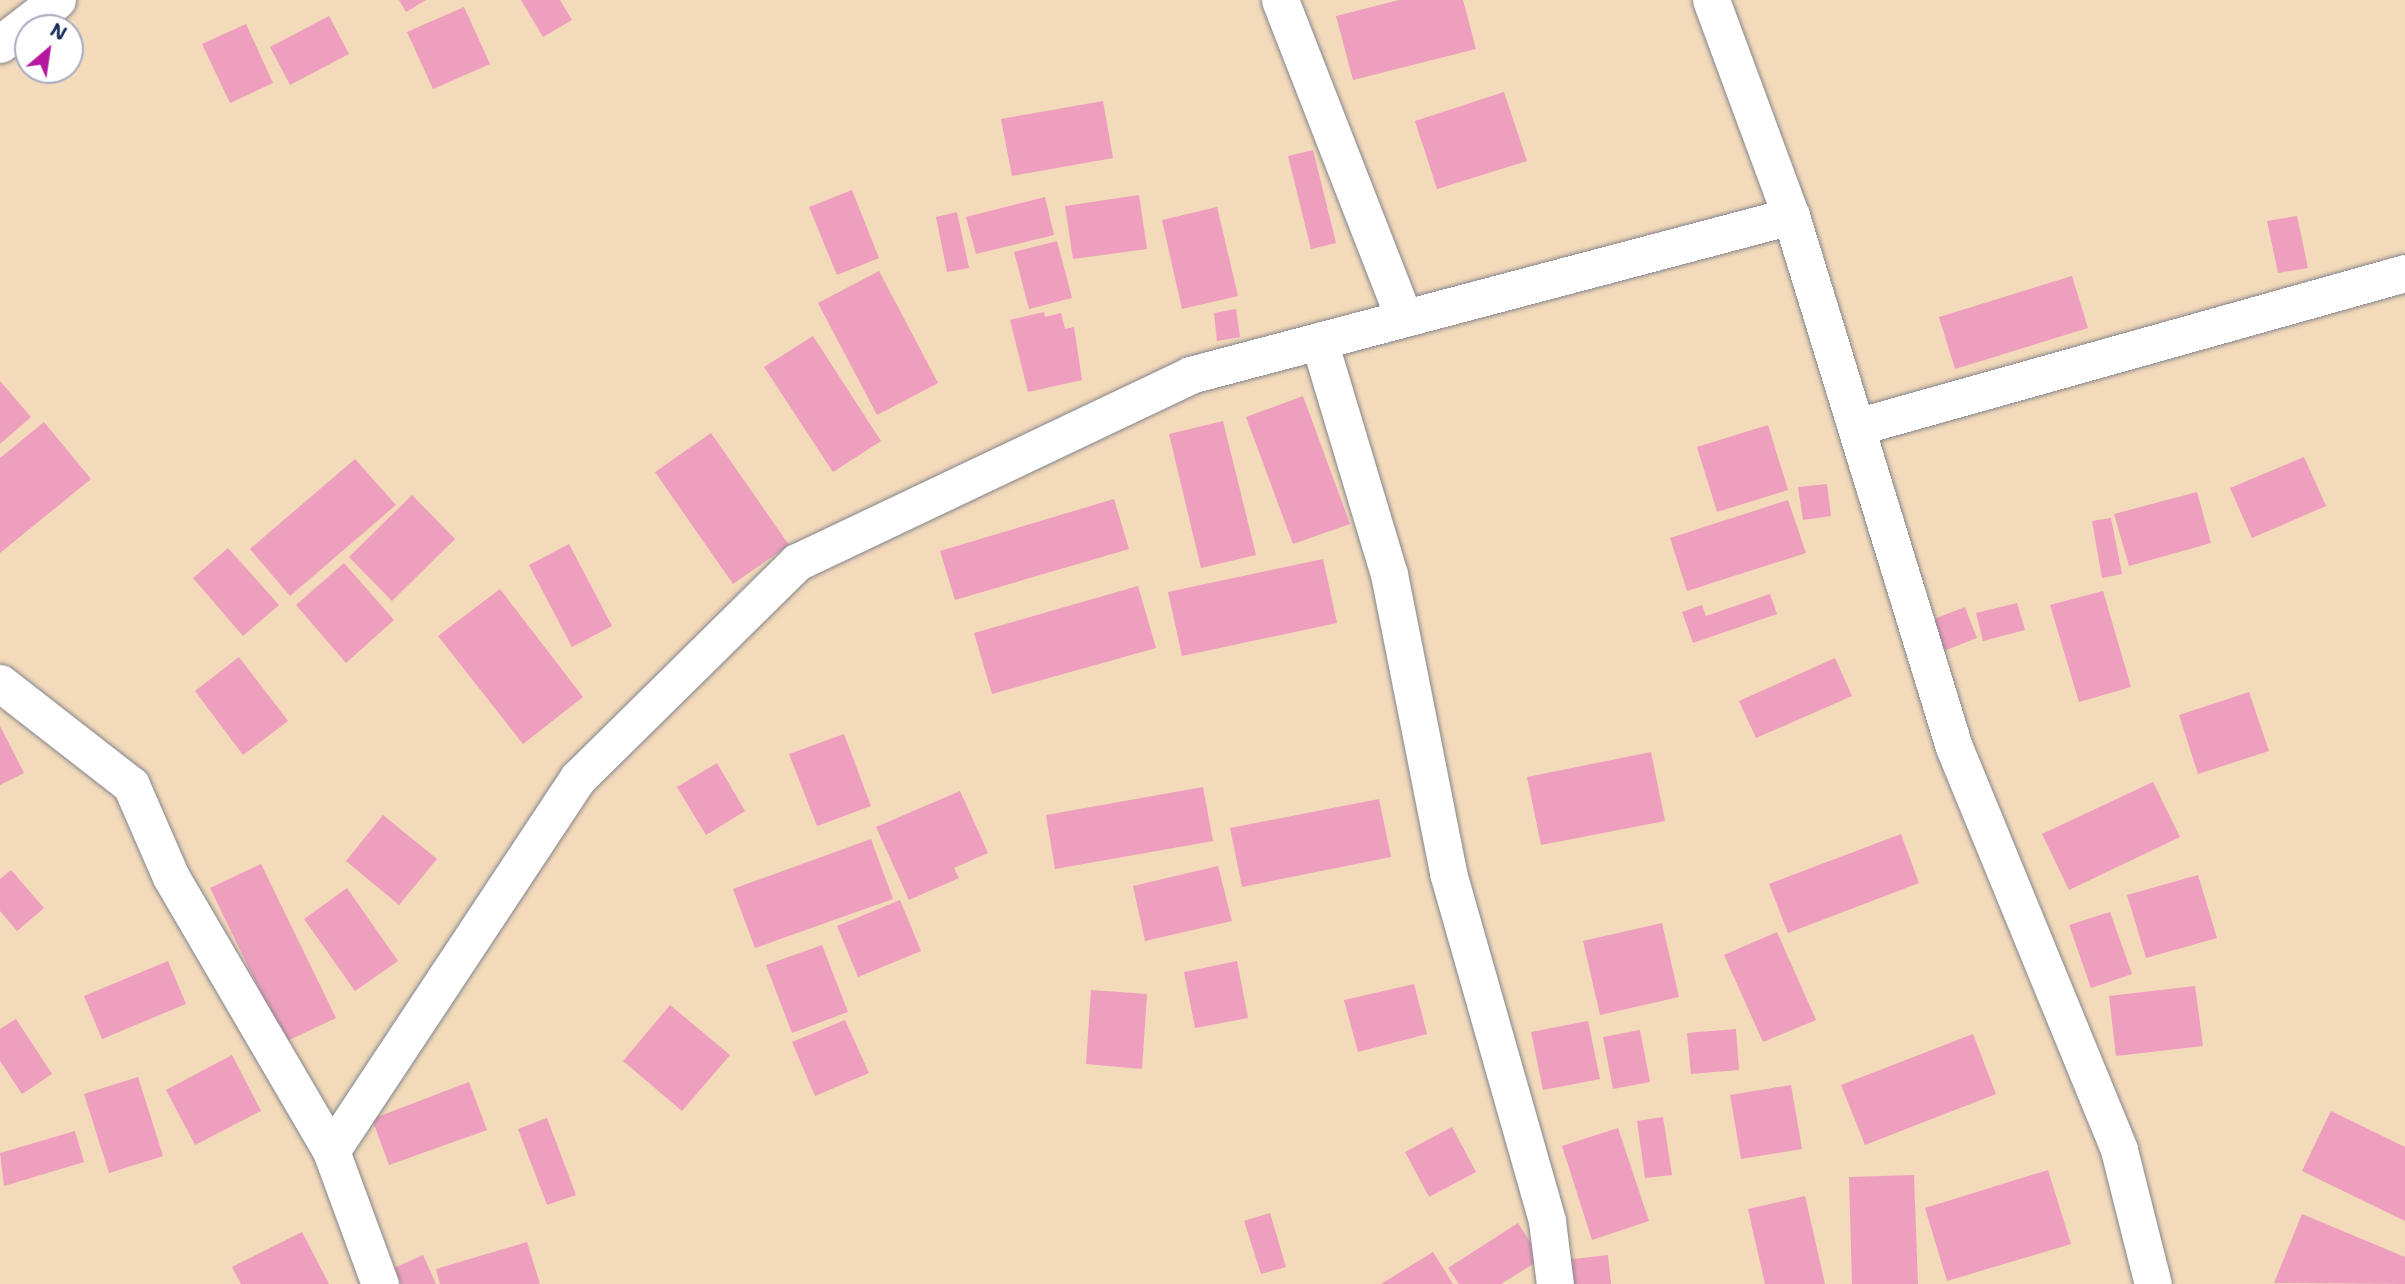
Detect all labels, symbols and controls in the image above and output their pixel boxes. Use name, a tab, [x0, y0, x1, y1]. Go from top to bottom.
north arrow	[14, 14, 84, 84]
text: N	[46, 17, 71, 47]

